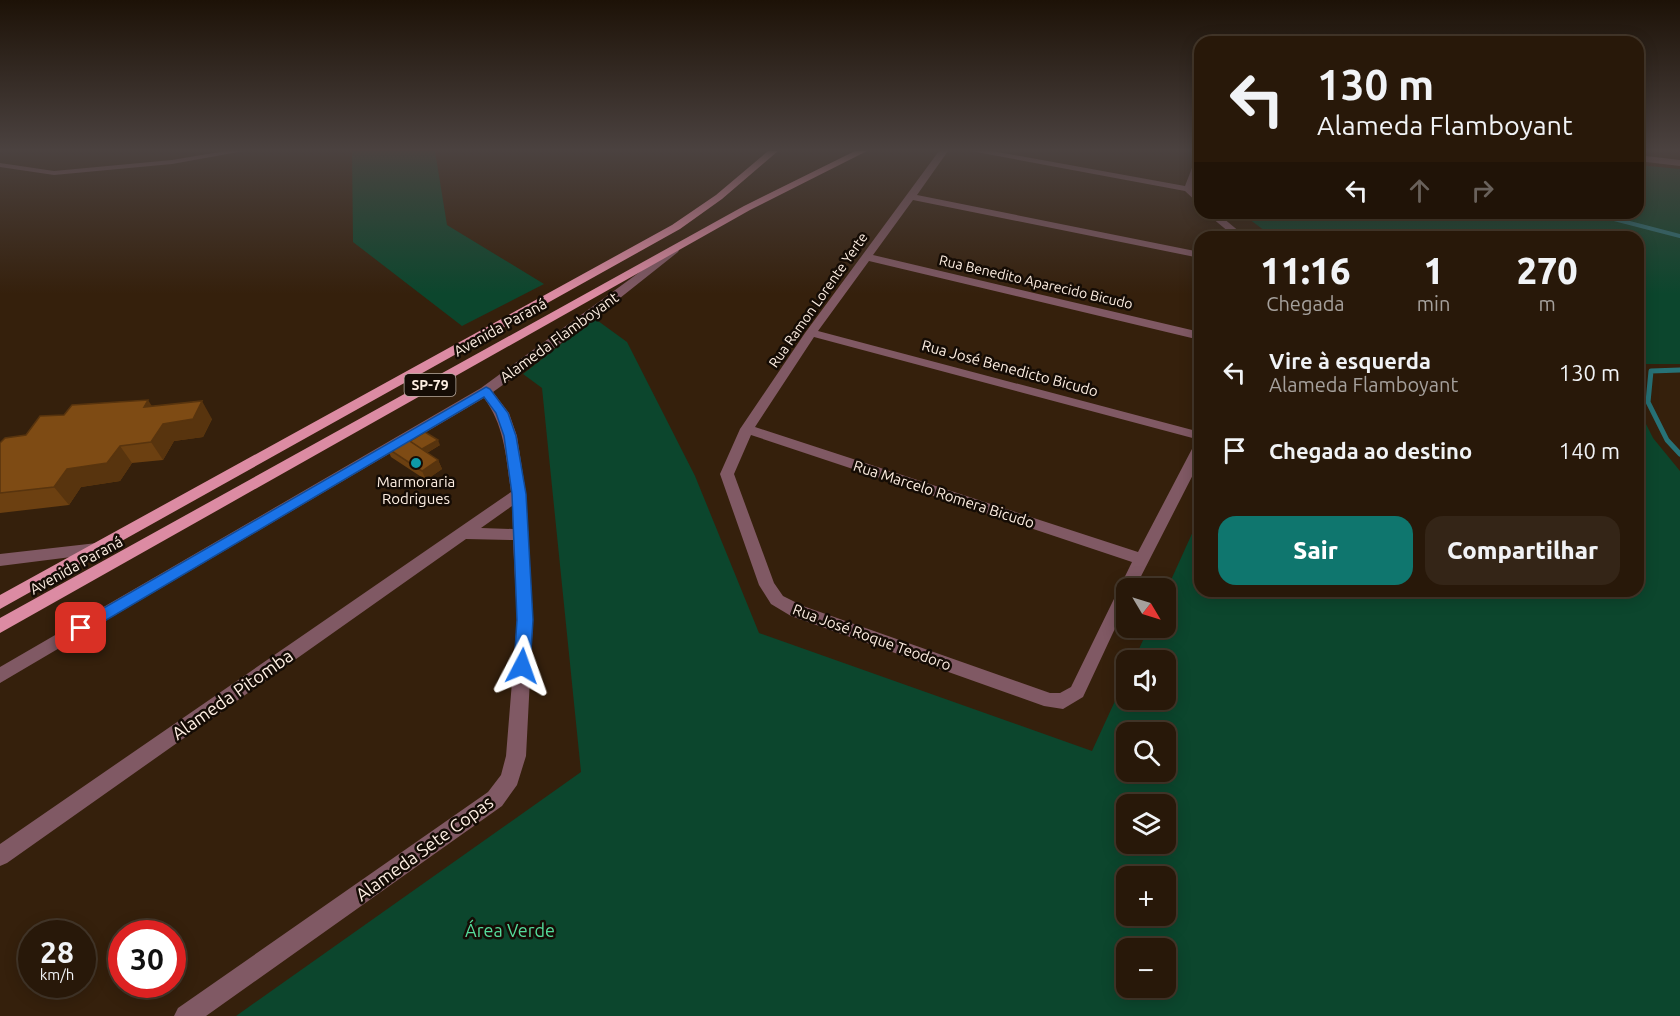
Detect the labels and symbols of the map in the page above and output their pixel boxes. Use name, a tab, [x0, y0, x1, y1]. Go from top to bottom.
street label: Rua Ramon Lorente Yerte	[765, 229, 871, 371]
street label: Rua Benedito Aparecido Bicudo	[938, 252, 1134, 312]
street label: Alameda Flamboyant	[497, 288, 622, 386]
street label: Avenida Paraná	[451, 294, 549, 360]
street label: Rua José Benedicto Bicudo	[920, 336, 1100, 400]
road number: SP-79	[404, 374, 456, 396]
marker: Marmoraria Rodrigues	[409, 456, 423, 470]
street label: Rua Marcelo Romera Bicudo	[851, 457, 1037, 531]
place label: Marmoraria Rodrigues	[377, 473, 455, 507]
street label: Avenida Paraná	[27, 532, 125, 598]
north arrow	[1116, 578, 1176, 638]
street label: Rua José Roque Teodoro	[791, 600, 953, 674]
pin	[55, 602, 106, 653]
position arrow	[490, 634, 554, 698]
street label: Alameda Pitomba	[168, 645, 296, 743]
street label: Alameda Sete Copas	[352, 791, 497, 904]
park label: Área Verde	[465, 919, 555, 940]
speed limit sign: 30	[108, 920, 186, 998]

